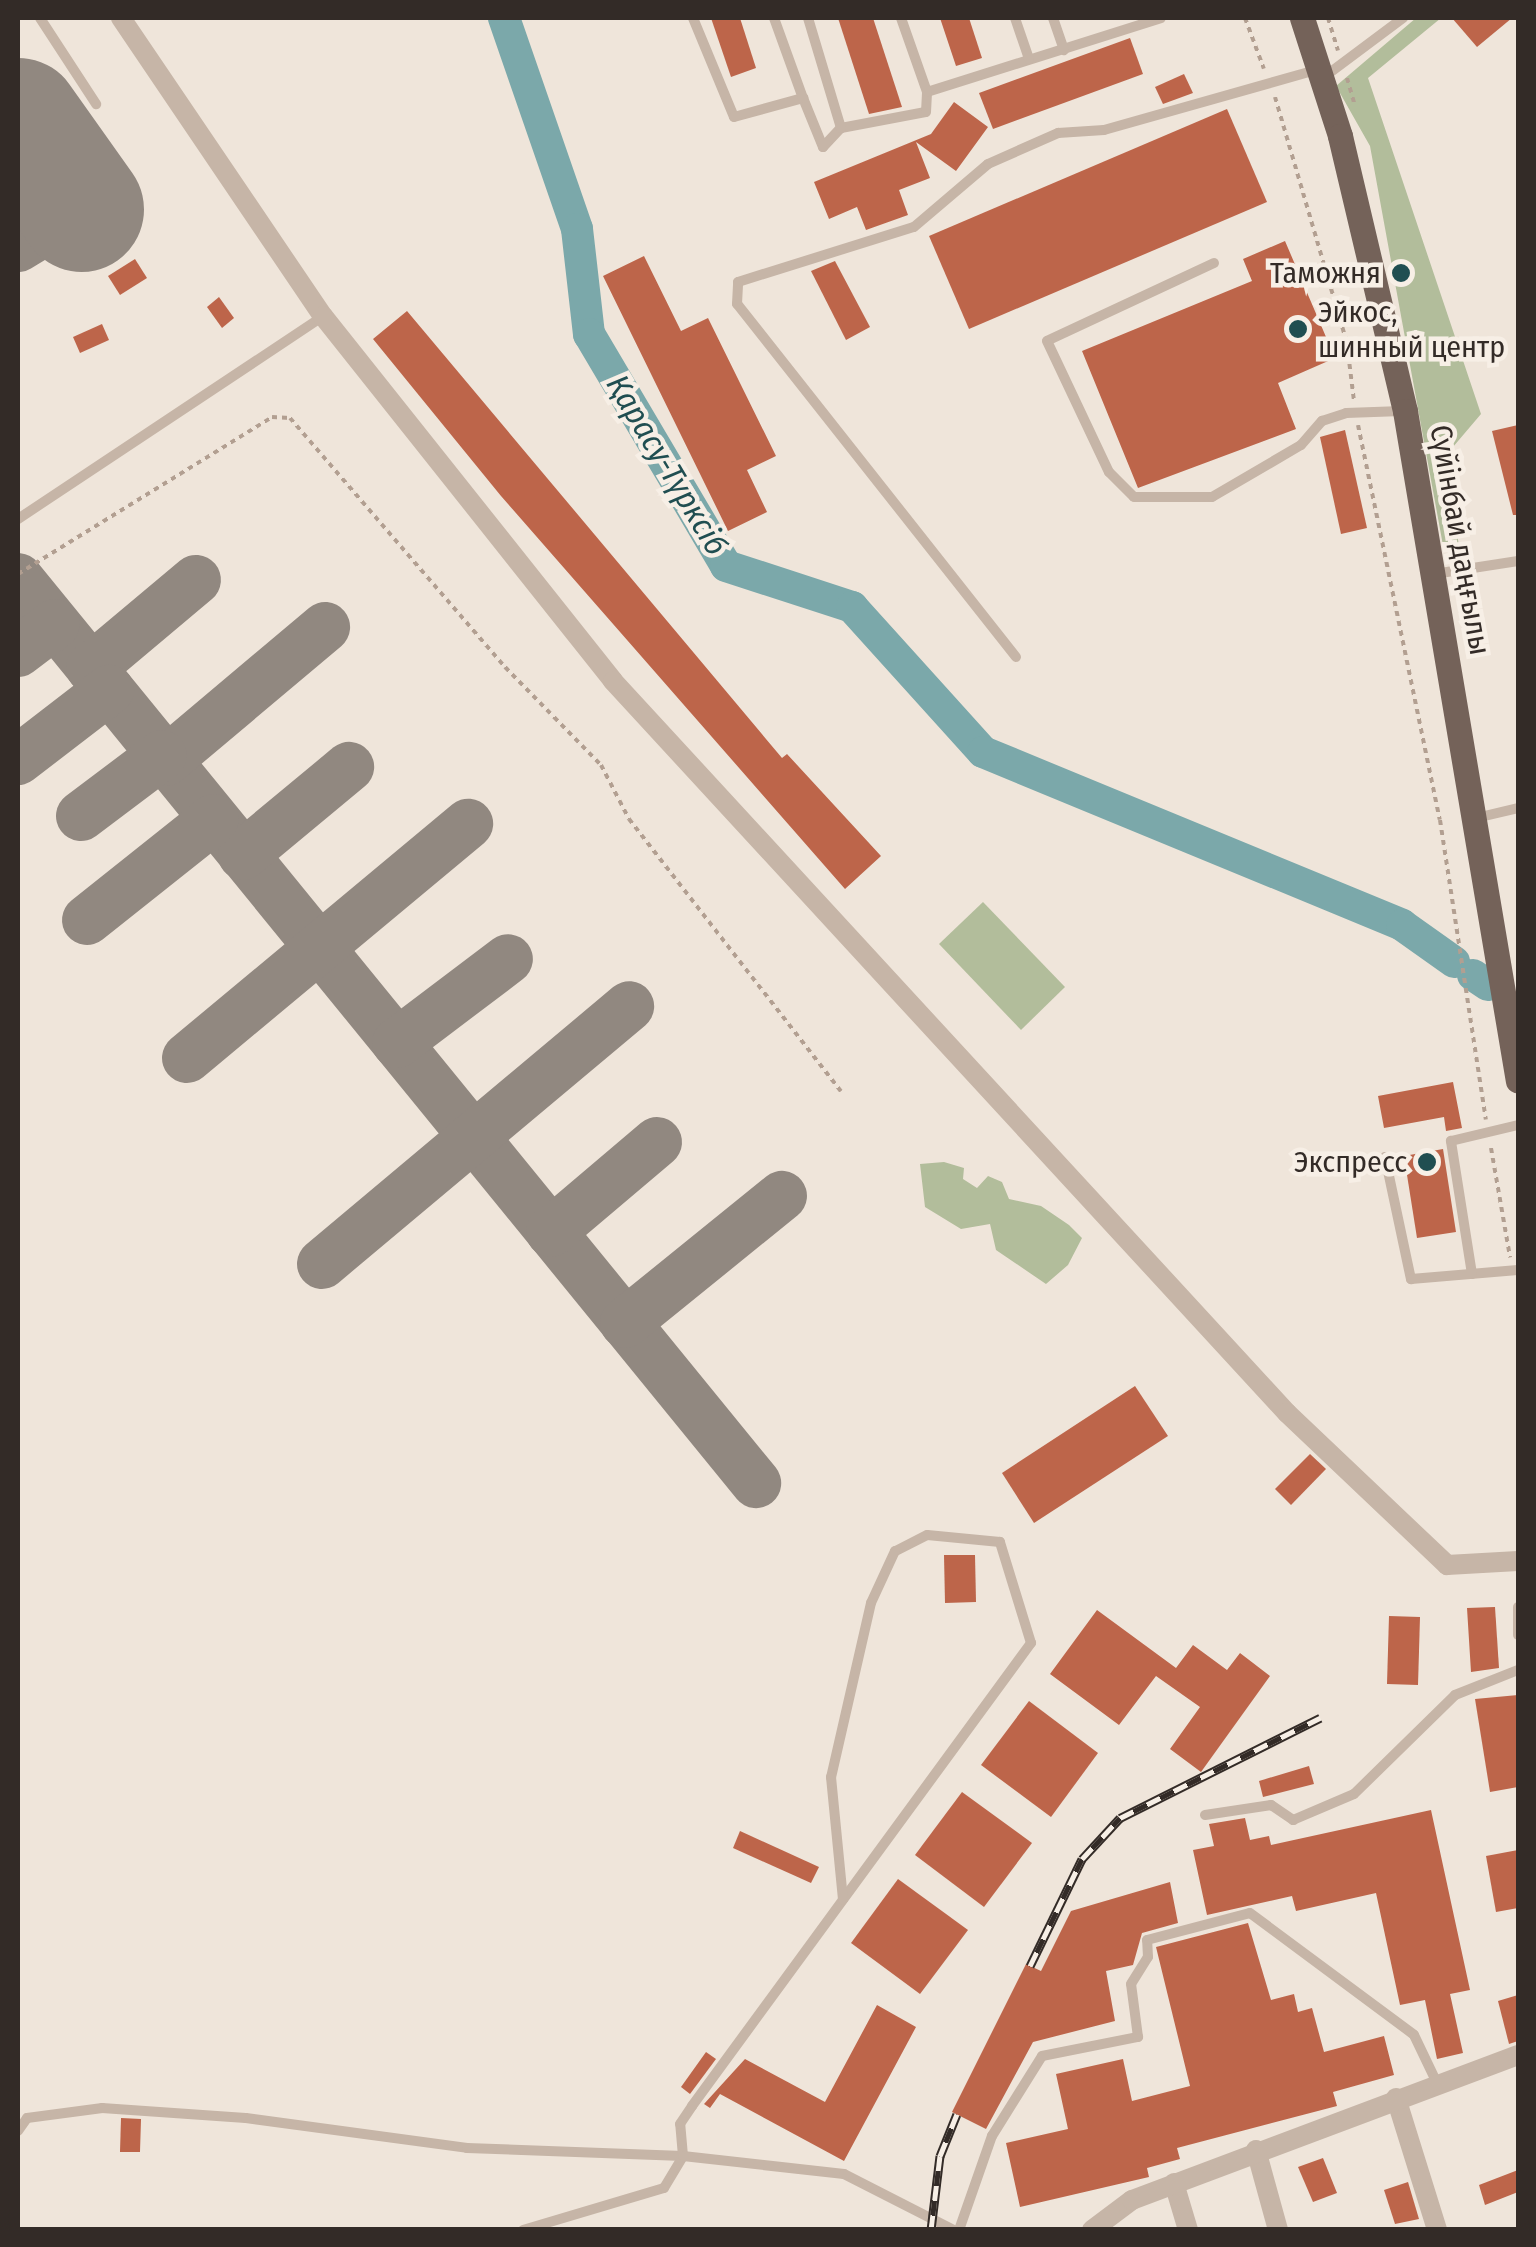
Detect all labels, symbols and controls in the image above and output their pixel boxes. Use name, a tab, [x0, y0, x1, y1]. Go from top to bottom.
place label: Таможня	[1270, 255, 1381, 291]
marker: Таможня	[1390, 262, 1412, 284]
place label: Эйкос, шинный центр	[1318, 294, 1505, 364]
marker: Эйкос, шинный центр	[1287, 318, 1309, 340]
water label: Қарасу-Түрксіб	[598, 368, 736, 562]
street label: Сүйінбай даңғылы	[1422, 422, 1498, 658]
place label: Экспресс	[1294, 1144, 1407, 1180]
marker: Экспресс	[1416, 1151, 1438, 1173]

